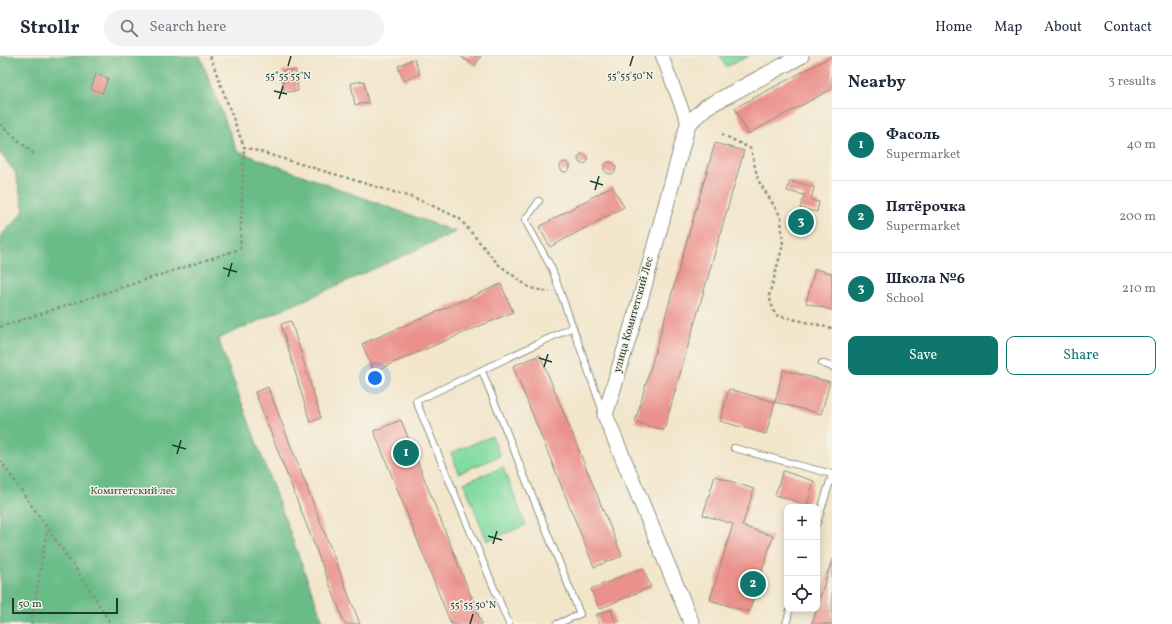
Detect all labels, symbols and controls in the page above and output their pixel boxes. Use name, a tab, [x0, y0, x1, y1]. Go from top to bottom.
search box	[104, 10, 384, 46]
text: Strollr	[20, 15, 80, 41]
icon: search	[118, 17, 140, 39]
text: Search here	[150, 17, 226, 38]
text: Home	[935, 18, 972, 37]
text: Map	[994, 18, 1022, 37]
text: About	[1044, 18, 1082, 37]
text: Contact	[1104, 18, 1152, 37]
text: 55°55'55"N	[265, 69, 311, 83]
text: 55°55'50"N	[607, 69, 654, 83]
text: Nearby	[848, 71, 906, 94]
text: 3 results	[1108, 73, 1156, 91]
text: Фасоль	[886, 125, 940, 146]
text: 1	[858, 136, 864, 154]
text: 40 m	[1127, 136, 1156, 154]
text: Supermarket	[886, 146, 961, 164]
text: Пятёрочка	[886, 197, 966, 218]
pin: 3	[788, 207, 814, 237]
text: 2	[858, 208, 864, 226]
text: 200 m	[1119, 208, 1156, 226]
text: Supermarket	[886, 218, 961, 236]
street label: улица Комитетский Лес	[610, 255, 658, 375]
text: Школа №6	[886, 269, 965, 290]
text: 3	[858, 280, 864, 298]
text: 210 m	[1122, 280, 1156, 298]
text: School	[886, 290, 924, 308]
button: Save	[848, 336, 998, 375]
button: Share	[1006, 336, 1156, 375]
your location	[365, 368, 385, 388]
pin: 1	[393, 438, 419, 468]
park label: Комитетский лес	[90, 484, 176, 499]
map controls	[784, 504, 820, 612]
button: +	[784, 504, 820, 540]
button: −	[784, 540, 820, 576]
pin: 2	[740, 569, 766, 599]
button: locate	[784, 576, 820, 612]
scale bar	[12, 596, 118, 615]
text: 50 m	[18, 597, 42, 612]
text: 55°55'50"N	[450, 598, 497, 612]

